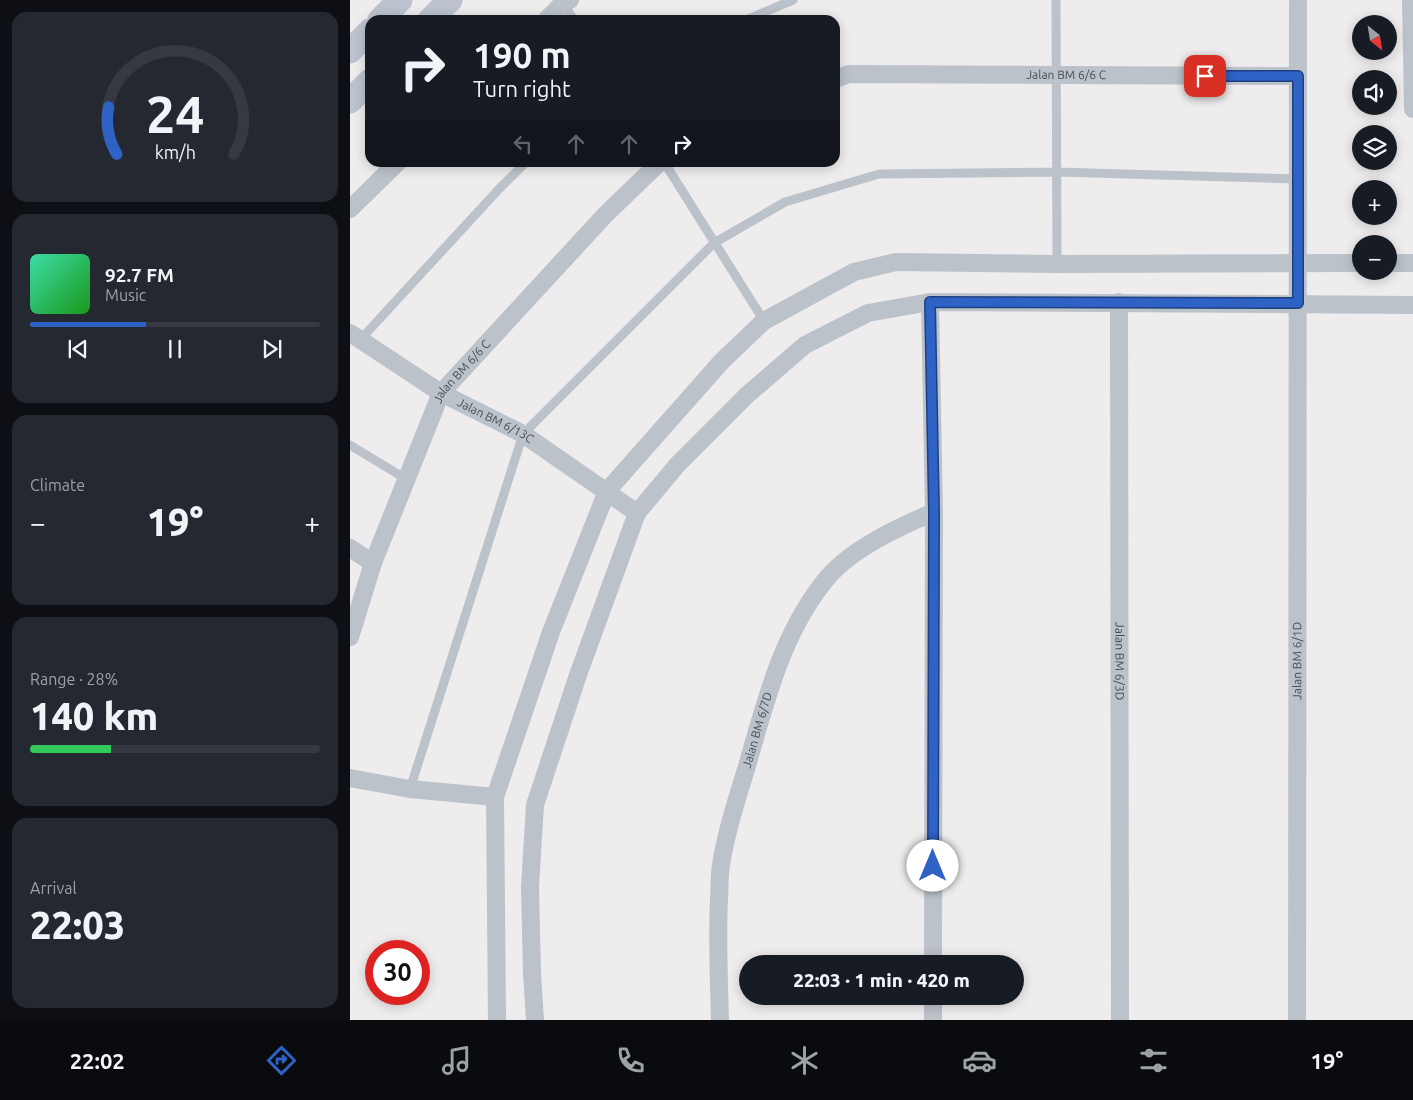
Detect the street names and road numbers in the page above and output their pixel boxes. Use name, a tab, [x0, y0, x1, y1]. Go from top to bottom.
street label: Jalan BM 6/6 C	[1026, 68, 1107, 81]
street label: Jalan BM 6/6 C	[431, 337, 493, 405]
street label: Jalan BM 6/13C	[455, 395, 537, 446]
street label: Jalan BM 6/3D	[1113, 622, 1127, 700]
street label: Jalan BM 6/1D	[1290, 622, 1303, 700]
street label: Jalan BM 6/7D	[740, 690, 774, 769]

